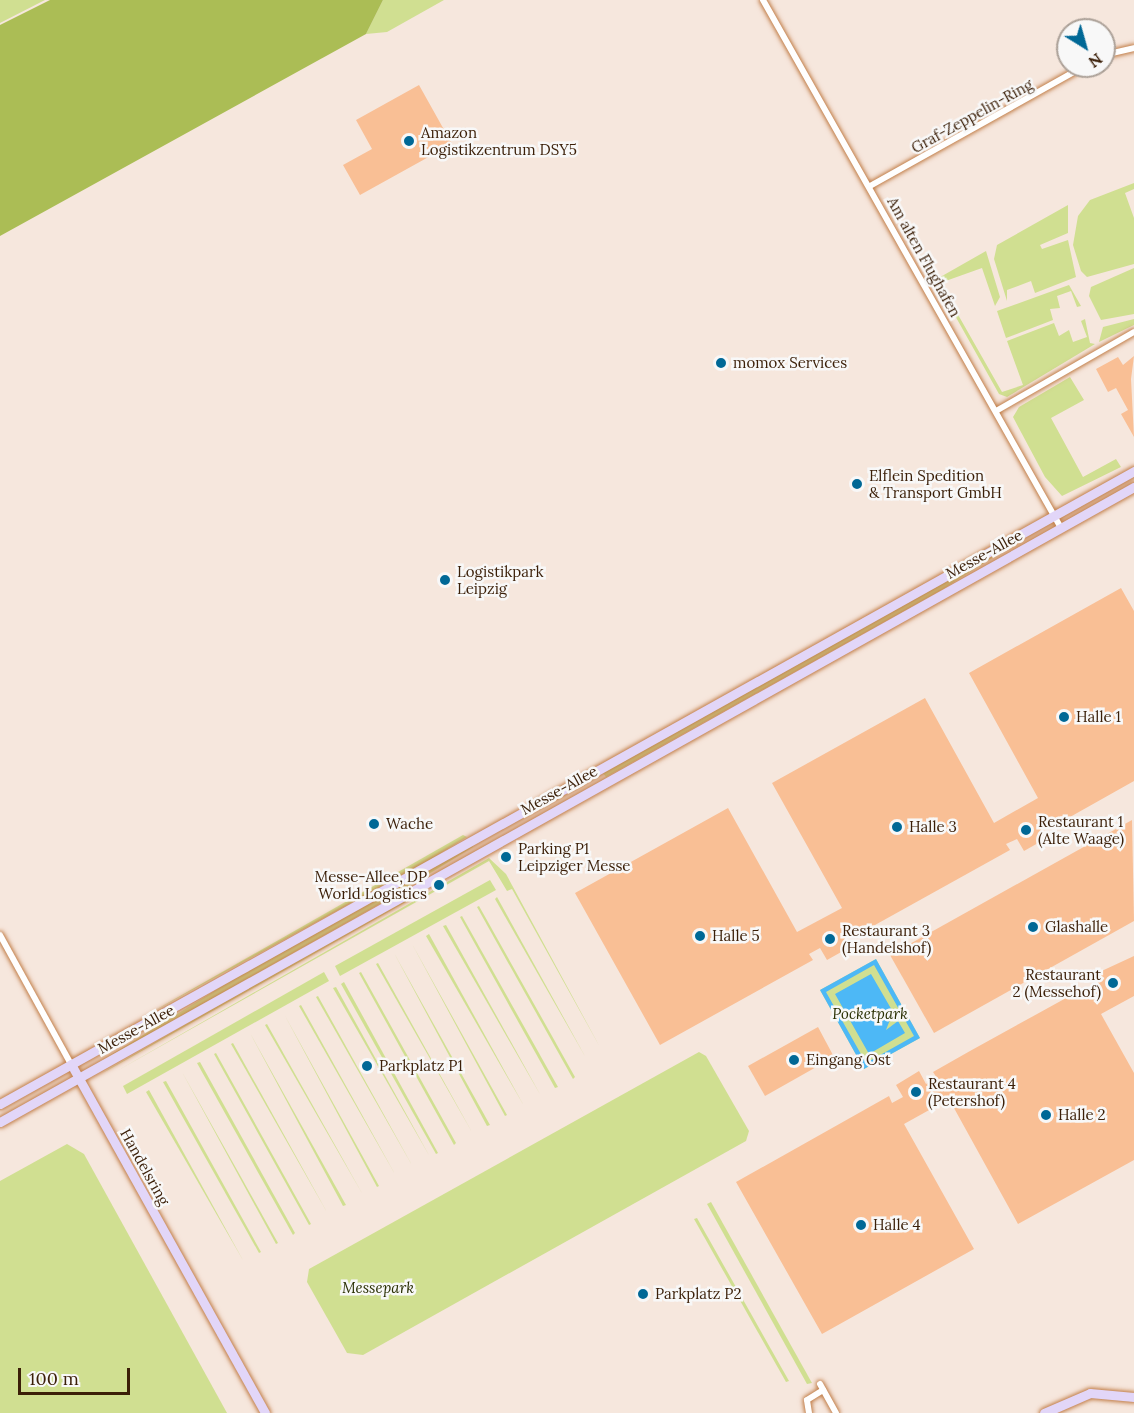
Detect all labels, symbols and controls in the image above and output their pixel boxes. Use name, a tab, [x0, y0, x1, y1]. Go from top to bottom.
north arrow	[1056, 18, 1116, 78]
text: N	[1085, 49, 1107, 72]
street label: Graf-Zeppelin-Ring	[908, 75, 1036, 157]
place label: Amazon Logistikzentrum DSY5	[421, 123, 577, 158]
marker: Amazon Logistikzentrum DSY5	[402, 134, 416, 148]
street label: Am alten Flughafen	[884, 194, 964, 320]
place label: momox Services	[733, 354, 847, 372]
marker: momox Services	[714, 356, 728, 370]
place label: Elflein Spedition & Transport GmbH	[869, 466, 1002, 501]
marker: Elflein Spedition & Transport GmbH	[850, 477, 864, 491]
street label: Messe-Allee	[943, 526, 1025, 582]
place label: Logistikpark Leipzig	[457, 562, 544, 597]
marker: Logistikpark Leipzig	[438, 573, 452, 587]
place label: Halle 1	[1076, 708, 1121, 726]
marker: Halle 1	[1057, 710, 1071, 724]
street label: Messe-Allee	[518, 762, 600, 818]
place label: Restaurant 1 (Alte Waage)	[1038, 812, 1124, 847]
place label: Wache	[386, 815, 433, 833]
marker: Wache	[367, 817, 381, 831]
place label: Halle 3	[909, 818, 957, 836]
marker: Halle 3	[890, 820, 904, 834]
marker: Restaurant 1 (Alte Waage)	[1019, 823, 1033, 837]
place label: Parking P1 Leipziger Messe	[518, 839, 630, 874]
marker: Parking P1 Leipziger Messe	[499, 850, 513, 864]
place label: Messe-Allee, DP World Logistics	[315, 867, 427, 902]
marker: Messe-Allee, DP World Logistics	[432, 878, 446, 892]
place label: Glashalle	[1045, 918, 1108, 936]
marker: Glashalle	[1026, 920, 1040, 934]
place label: Restaurant 3 (Handelshof)	[842, 921, 931, 956]
place label: Halle 5	[712, 927, 760, 945]
marker: Halle 5	[693, 929, 707, 943]
marker: Restaurant 3 (Handelshof)	[823, 932, 837, 946]
place label: Restaurant 2 (Messehof)	[1012, 965, 1101, 1000]
marker: Restaurant 2 (Messehof)	[1106, 976, 1120, 990]
street label: Messe-Allee	[95, 1001, 177, 1057]
park label: Pocketpark	[832, 1005, 908, 1023]
place label: Eingang Ost	[806, 1051, 891, 1069]
marker: Eingang Ost	[787, 1053, 801, 1067]
place label: Parkplatz P1	[379, 1057, 463, 1075]
marker: Parkplatz P1	[360, 1059, 374, 1073]
place label: Restaurant 4 (Petershof)	[928, 1074, 1016, 1109]
marker: Restaurant 4 (Petershof)	[909, 1085, 923, 1099]
place label: Halle 2	[1058, 1106, 1106, 1124]
marker: Halle 2	[1039, 1108, 1053, 1122]
street label: Handelsring	[117, 1126, 173, 1208]
place label: Halle 4	[873, 1216, 921, 1234]
marker: Halle 4	[854, 1218, 868, 1232]
park label: Messepark	[342, 1279, 414, 1297]
place label: Parkplatz P2	[655, 1285, 741, 1303]
marker: Parkplatz P2	[636, 1287, 650, 1301]
scale bar	[21, 1356, 134, 1394]
text: 100 m	[29, 1367, 79, 1390]

